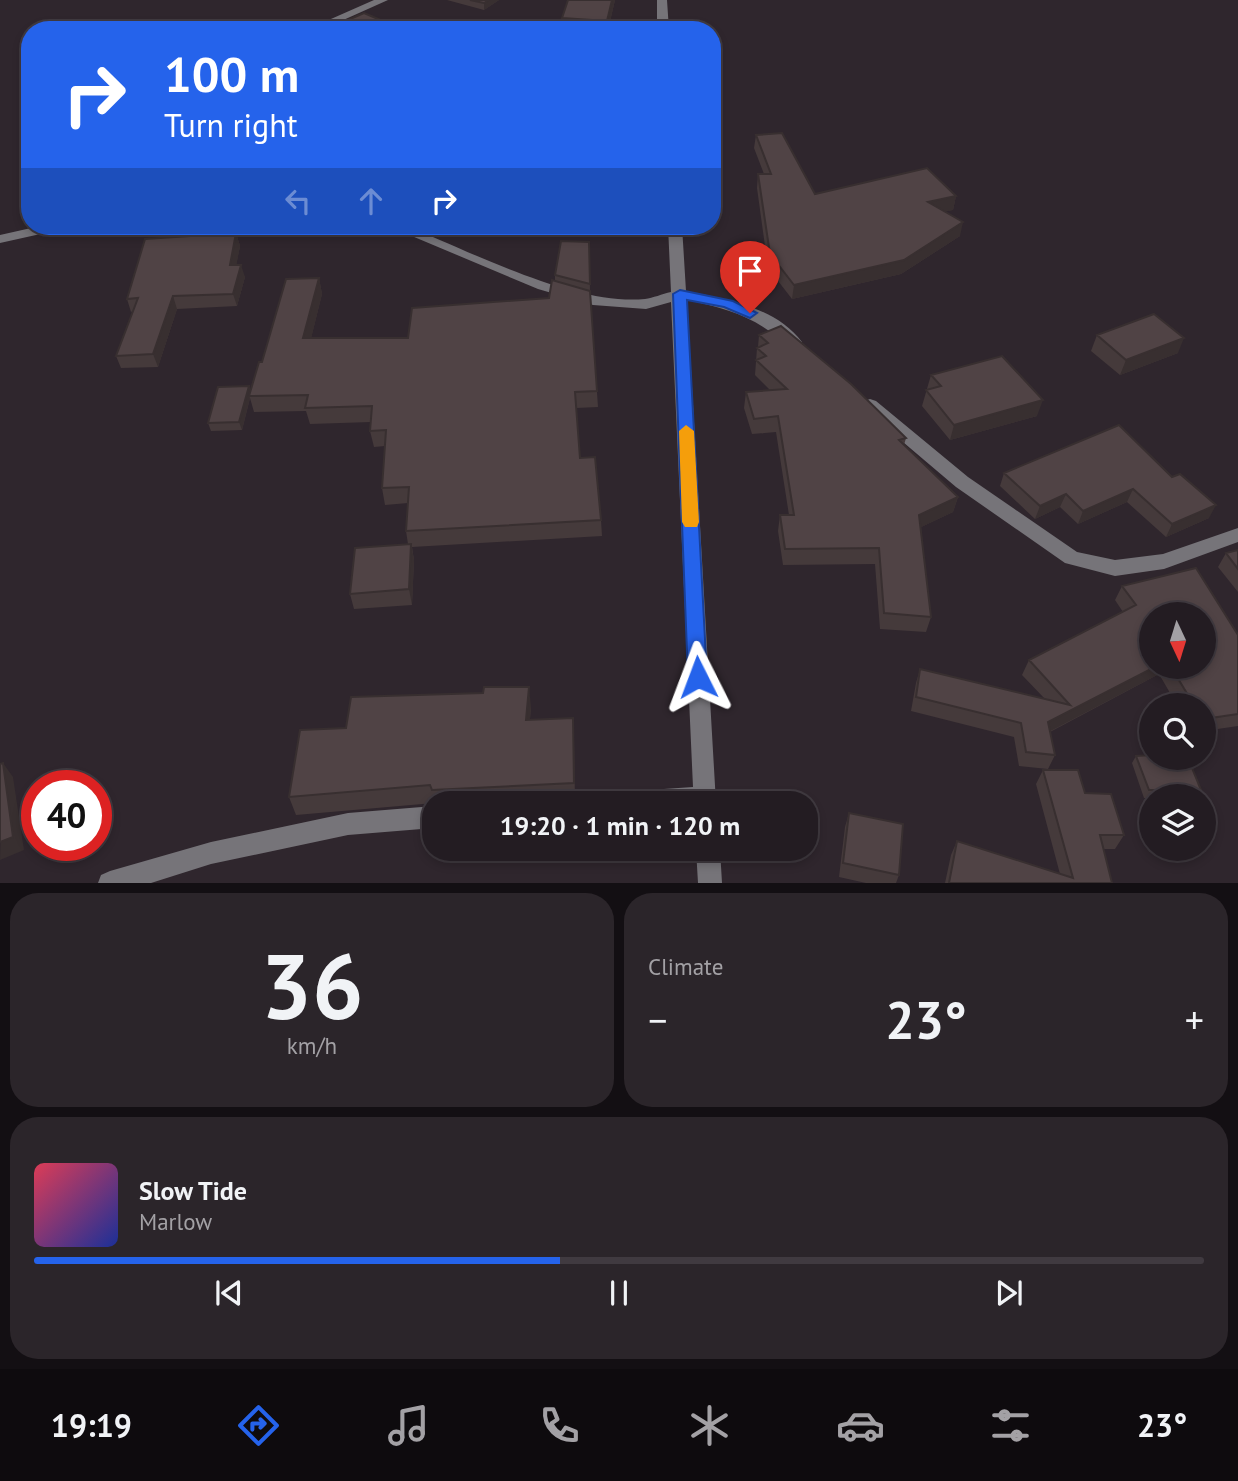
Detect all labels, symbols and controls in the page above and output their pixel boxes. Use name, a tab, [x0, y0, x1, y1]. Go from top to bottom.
text: 100 m	[164, 42, 299, 106]
icon: right	[49, 49, 140, 140]
text: Turn right	[164, 104, 298, 146]
icon: left	[279, 182, 317, 220]
icon: ahead	[352, 182, 390, 220]
icon: right	[425, 182, 463, 220]
pin	[720, 241, 780, 313]
icon: arrive	[731, 252, 769, 290]
north arrow	[1139, 602, 1216, 679]
map controls	[1139, 602, 1216, 861]
position arrow	[661, 640, 735, 714]
button: search	[1139, 693, 1216, 770]
speed limit sign: 40	[21, 770, 112, 861]
button: layers	[1139, 784, 1216, 861]
text: 19:20 · 1 min · 120 m	[500, 809, 740, 842]
text: 36	[260, 926, 364, 1044]
text: Climate	[648, 952, 723, 981]
text: 23°	[885, 986, 967, 1053]
text: −	[648, 995, 667, 1044]
text: +	[1185, 995, 1204, 1044]
text: km/h	[287, 1031, 337, 1060]
text: Slow Tide	[139, 1174, 247, 1207]
text: Marlow	[139, 1207, 212, 1236]
icon: previous	[210, 1274, 248, 1312]
icon: pause	[600, 1274, 638, 1312]
icon: next	[990, 1274, 1028, 1312]
icon: directions	[234, 1401, 283, 1450]
icon: music	[384, 1401, 433, 1450]
icon: phone	[535, 1401, 584, 1450]
icon: climate	[685, 1401, 734, 1450]
icon: car	[836, 1401, 885, 1450]
icon: filters	[986, 1401, 1035, 1450]
text: 19:19	[51, 1404, 132, 1446]
text: 23°	[1137, 1404, 1187, 1446]

